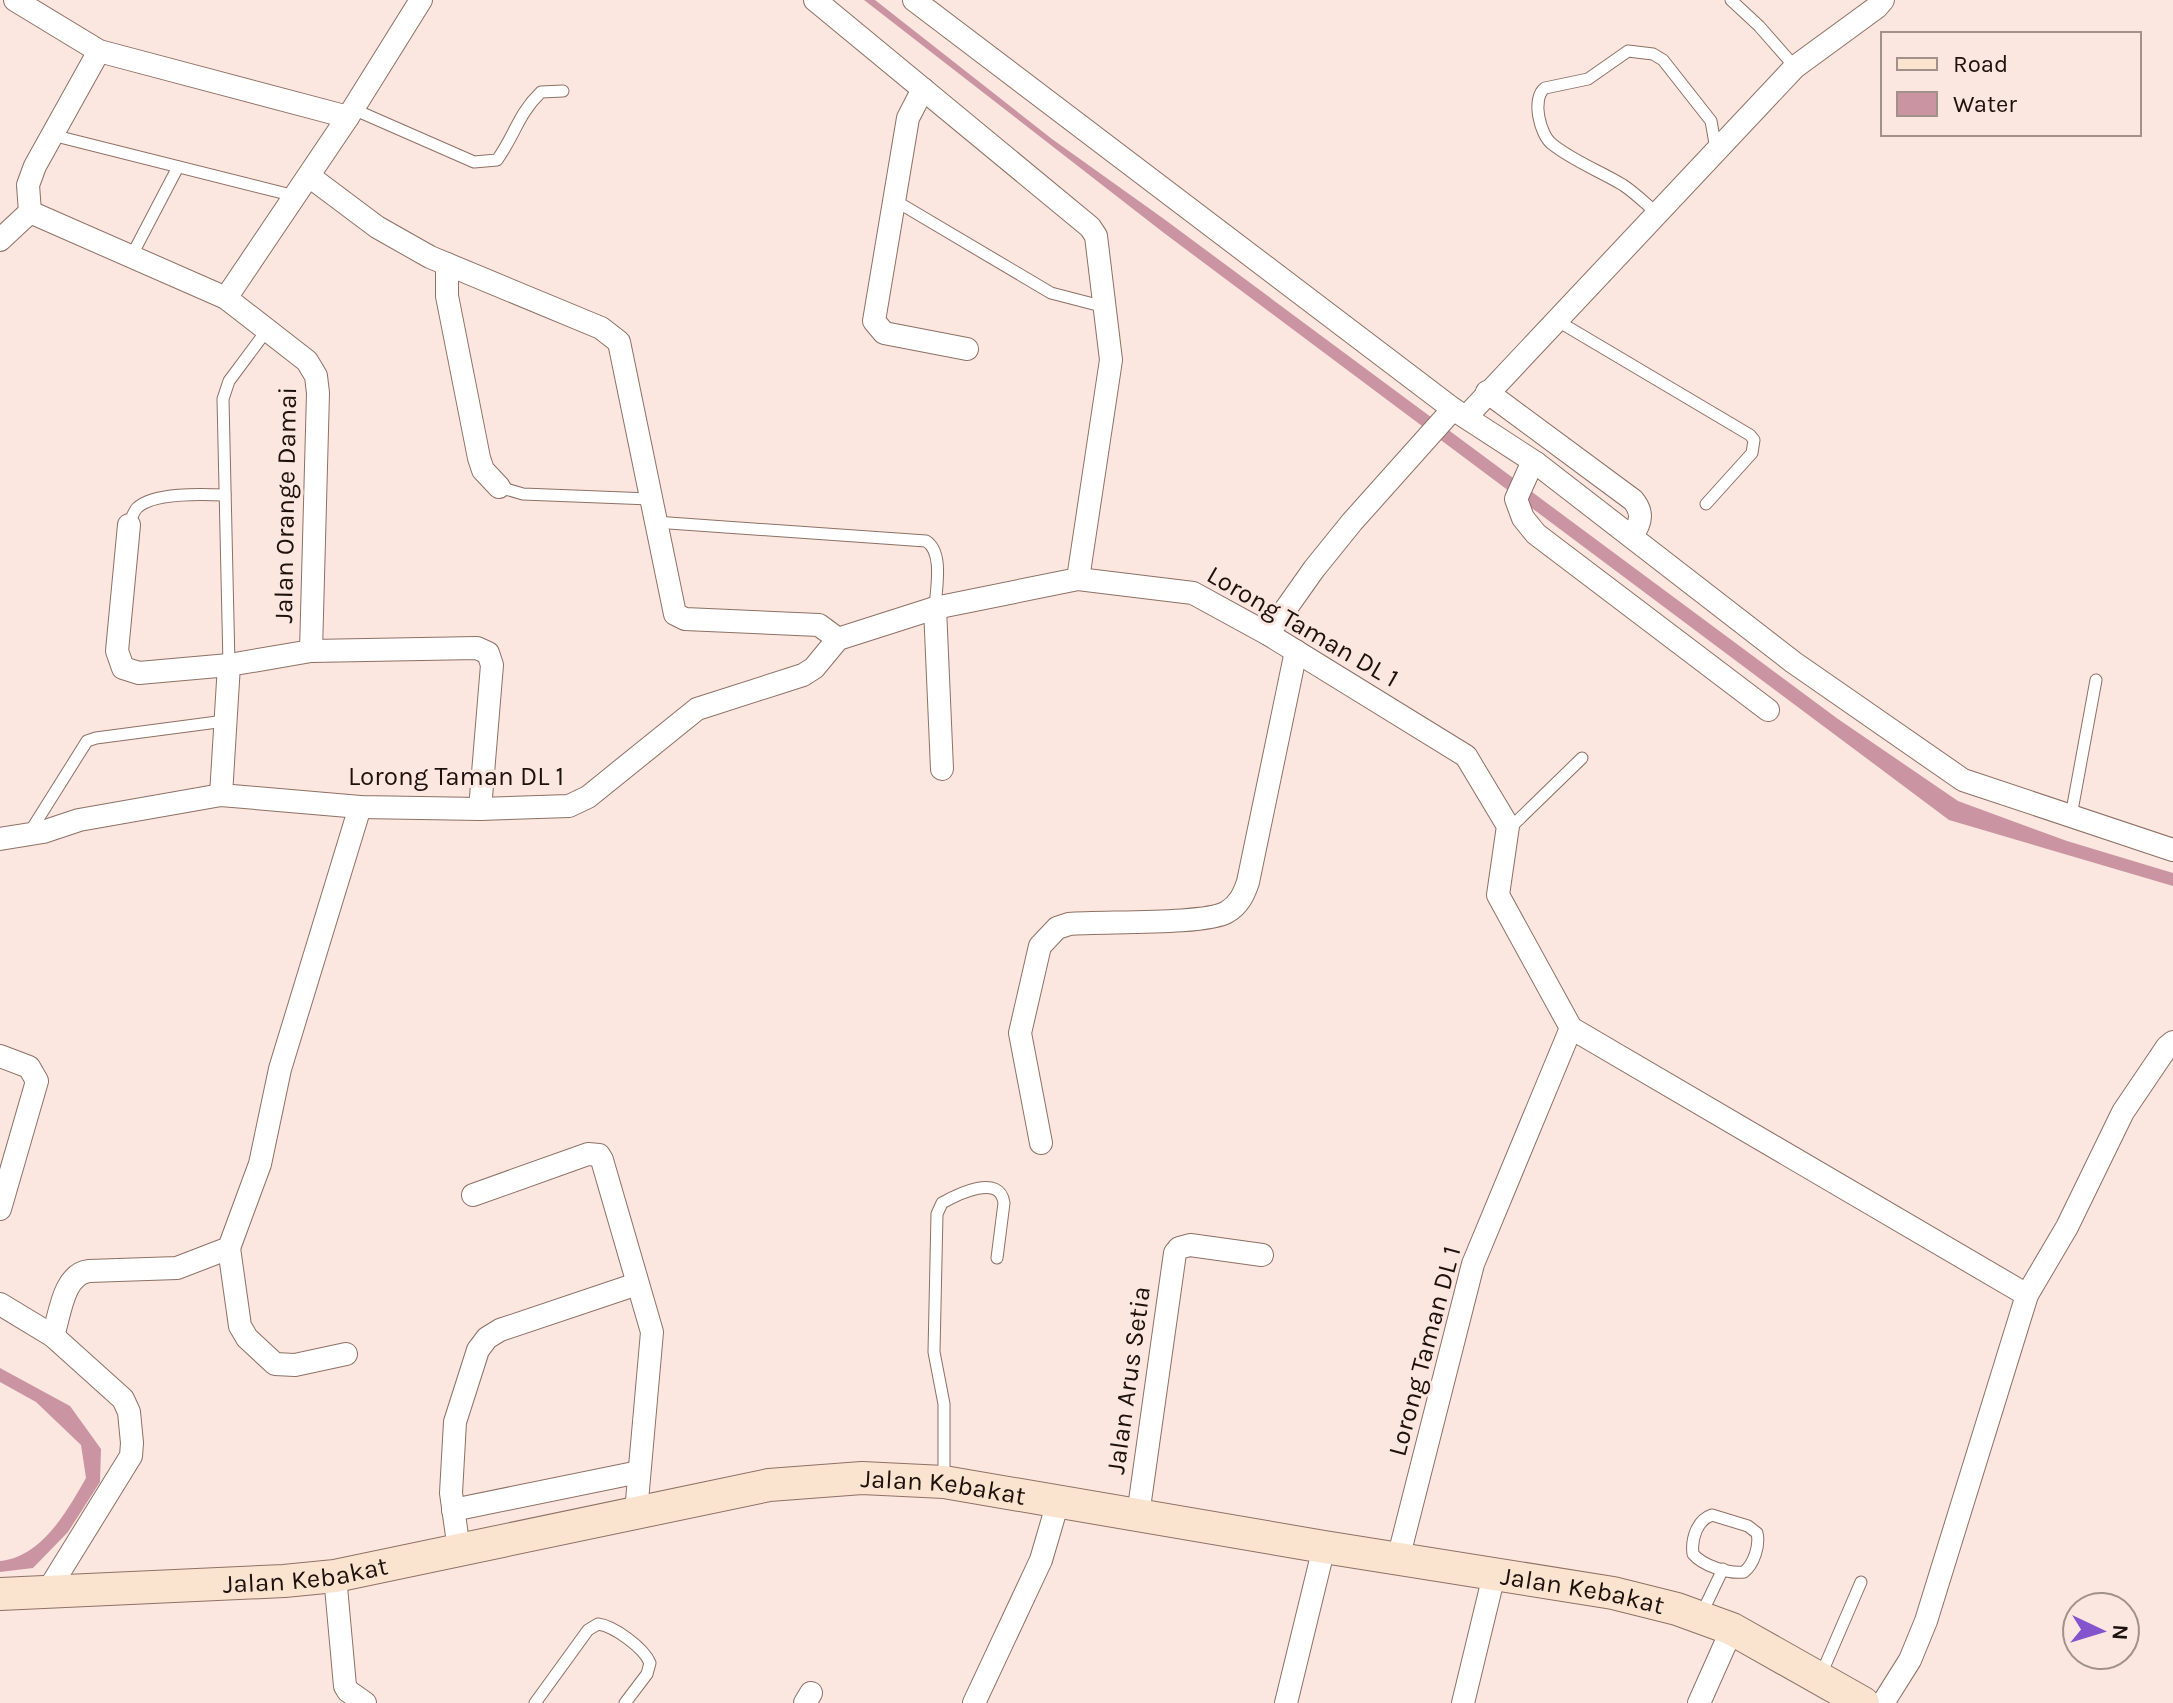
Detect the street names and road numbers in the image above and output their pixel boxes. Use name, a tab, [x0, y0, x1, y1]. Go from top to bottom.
street label: Jalan Orange Damai	[268, 386, 303, 624]
street label: Lorong Taman DL 1	[1201, 559, 1404, 694]
street label: Lorong Taman DL 1	[348, 761, 564, 792]
street label: Lorong Taman DL 1	[1382, 1243, 1467, 1460]
street label: Jalan Arus Setia	[1100, 1284, 1157, 1476]
street label: Jalan Kebakat	[860, 1463, 1028, 1512]
street label: Jalan Kebakat	[222, 1550, 391, 1600]
street label: Jalan Kebakat	[1498, 1560, 1668, 1621]

